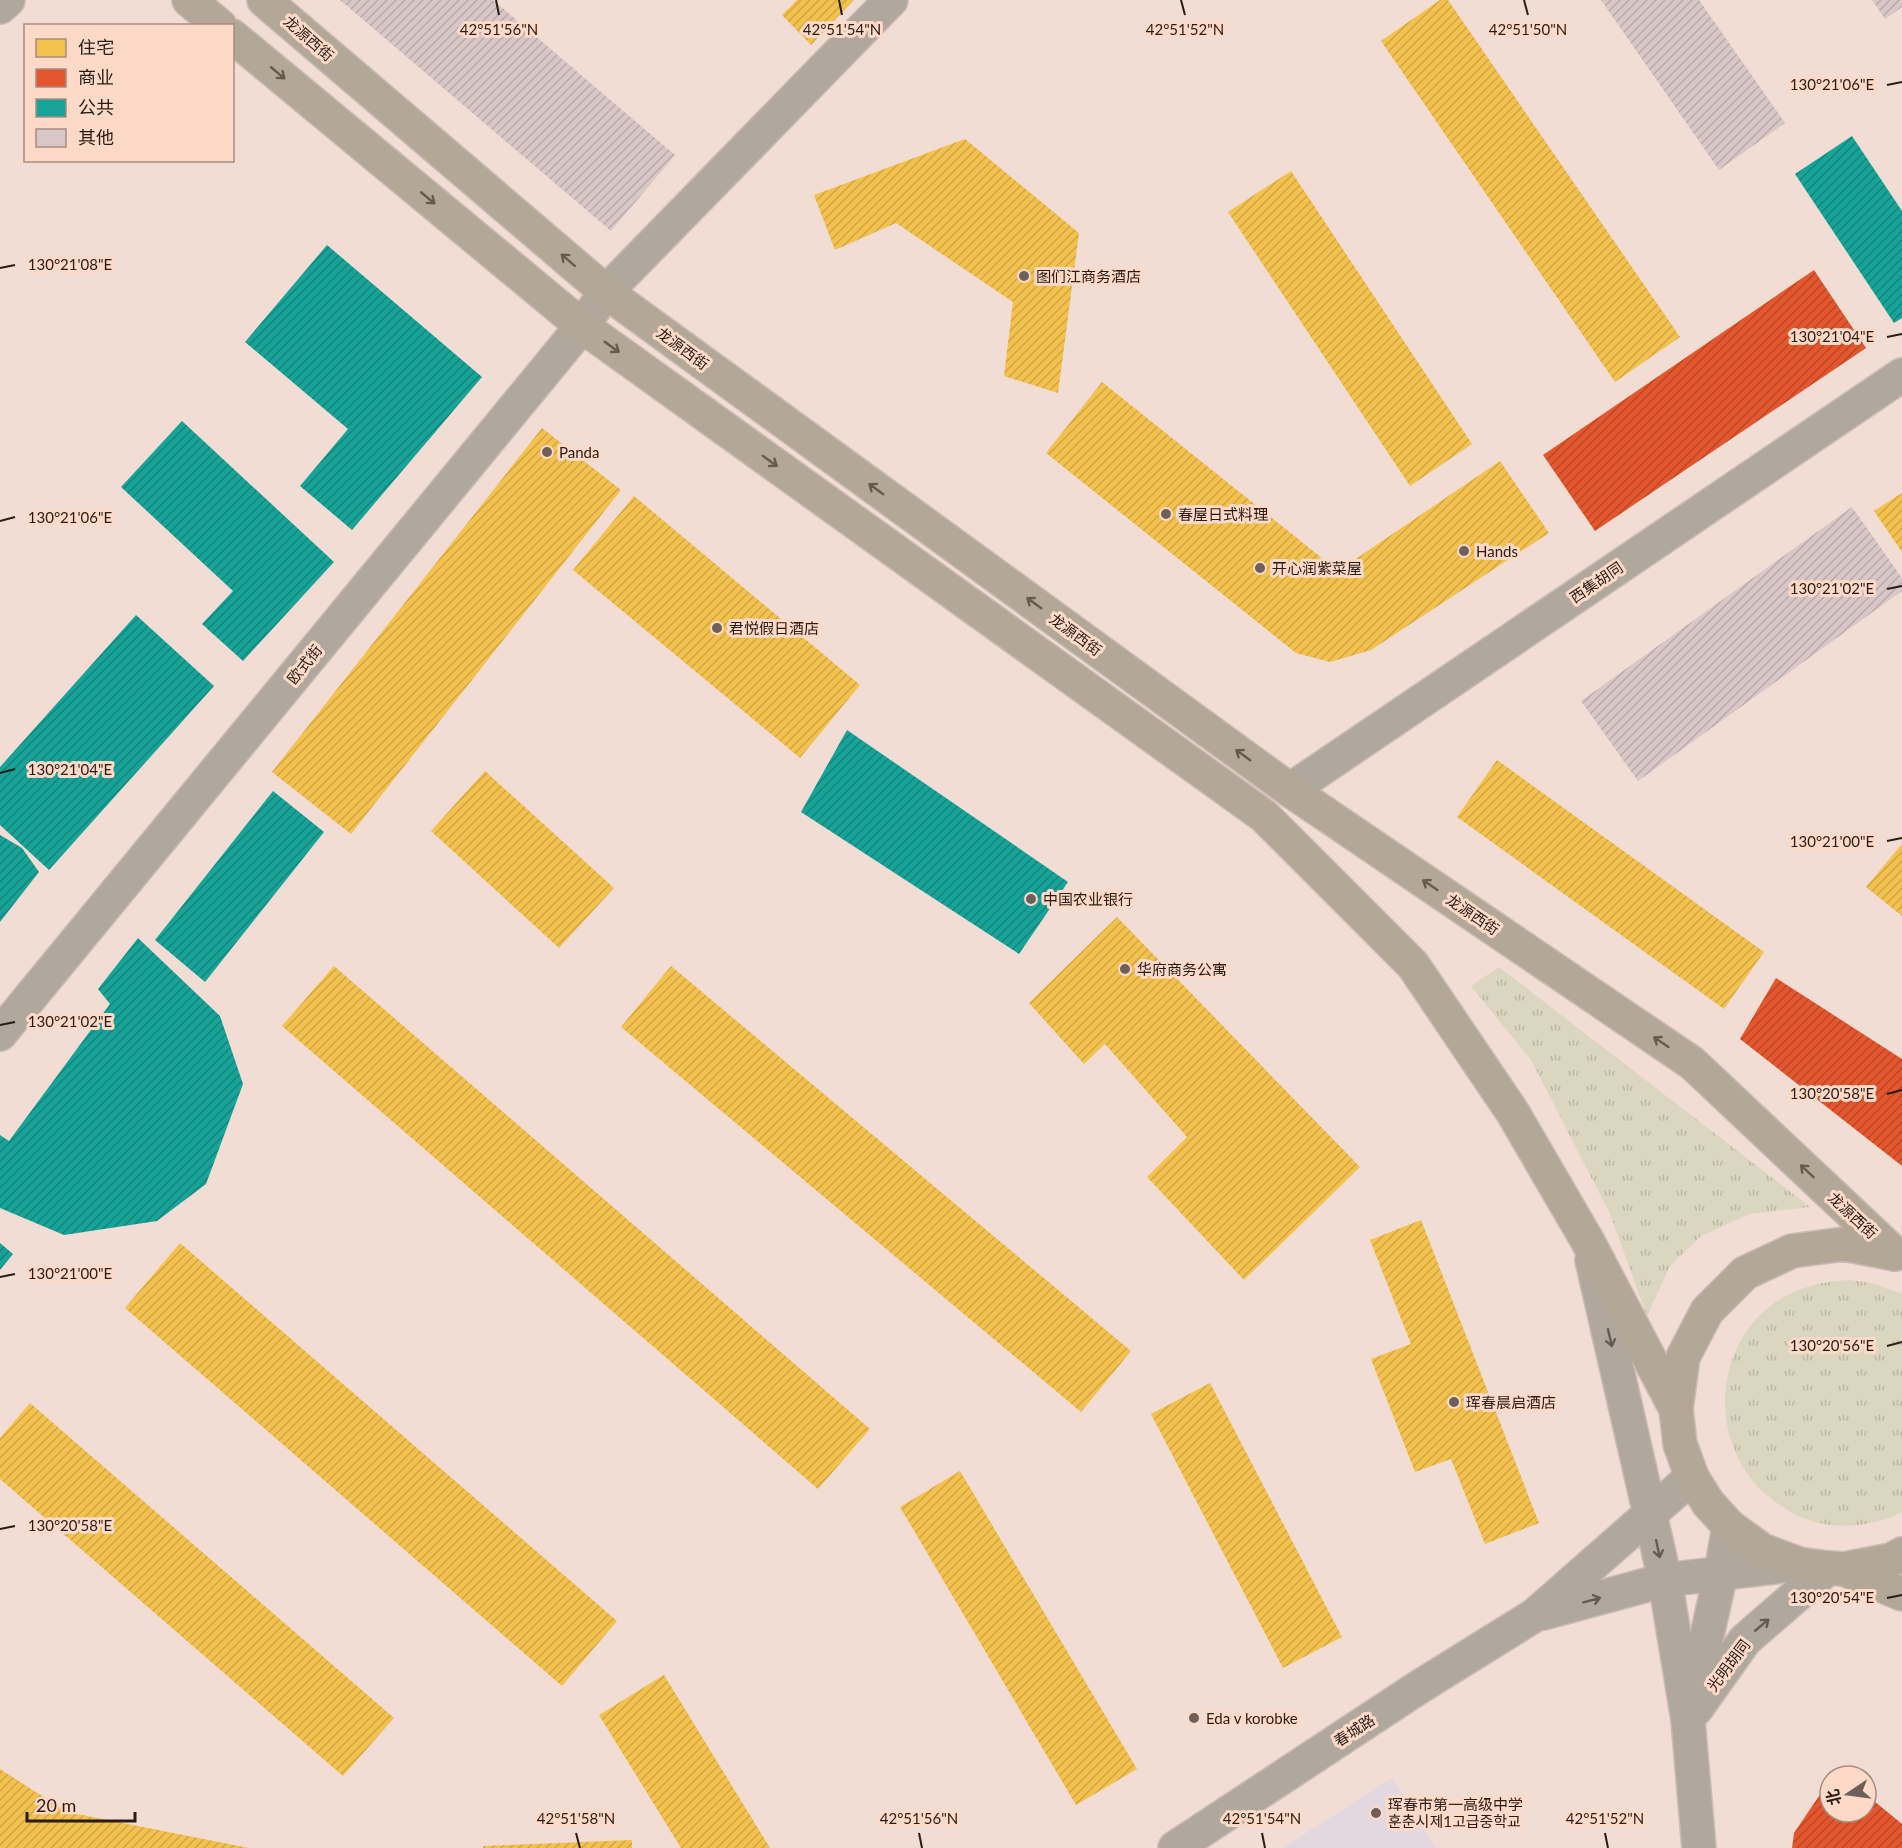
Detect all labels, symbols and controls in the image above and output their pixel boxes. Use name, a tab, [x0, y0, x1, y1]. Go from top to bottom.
street label: 龙源西街	[280, 12, 338, 64]
text: 42°51'56"N	[460, 20, 538, 38]
text: 42°51'54"N	[803, 20, 881, 38]
text: 42°51'52"N	[1146, 20, 1224, 38]
text: 42°51'50"N	[1489, 20, 1567, 38]
legend	[24, 24, 234, 162]
text: 住宅	[78, 36, 114, 58]
text: 商业	[78, 66, 114, 88]
one-way arrow	[269, 67, 285, 80]
text: 130°21'06"E	[1790, 75, 1874, 93]
text: 公共	[78, 96, 114, 118]
text: 其他	[78, 126, 114, 148]
one-way arrow	[420, 191, 435, 205]
one-way arrow	[561, 253, 576, 267]
text: 130°21'08"E	[28, 255, 112, 273]
place label: 图们江商务酒店	[1036, 267, 1141, 285]
marker: 图们江商务酒店	[1017, 269, 1031, 283]
street label: 龙源西街	[653, 323, 713, 373]
text: 130°21'04"E	[1790, 327, 1874, 345]
one-way arrow	[603, 341, 619, 353]
place label: Panda	[559, 443, 599, 461]
marker: Panda	[540, 445, 554, 459]
one-way arrow	[761, 455, 777, 467]
one-way arrow	[869, 483, 885, 495]
place label: 春屋日式料理	[1178, 505, 1268, 523]
marker: 春屋日式料理	[1159, 507, 1173, 521]
text: 130°21'06"E	[28, 508, 112, 526]
place label: Hands	[1476, 542, 1518, 560]
marker: Hands	[1457, 544, 1471, 558]
street label: 西集胡同	[1566, 558, 1626, 606]
place label: 开心润紫菜屋	[1272, 559, 1362, 577]
marker: 开心润紫菜屋	[1253, 561, 1267, 575]
text: 130°21'02"E	[1790, 579, 1874, 597]
one-way arrow	[1026, 597, 1042, 610]
street label: 龙源西街	[1046, 609, 1106, 659]
place label: 君悦假日酒店	[729, 619, 819, 637]
marker: 君悦假日酒店	[710, 621, 724, 635]
street label: 欧式街	[283, 641, 325, 687]
one-way arrow	[1235, 749, 1251, 761]
text: 130°21'04"E	[28, 760, 112, 778]
text: 130°21'00"E	[1790, 832, 1874, 850]
one-way arrow	[1423, 879, 1439, 891]
place label: 中国农业银行	[1043, 890, 1133, 908]
street label: 龙源西街	[1443, 890, 1503, 938]
marker: 中国农业银行	[1024, 892, 1038, 906]
place label: 华府商务公寓	[1137, 960, 1227, 978]
marker: 华府商务公寓	[1118, 962, 1132, 976]
text: 130°21'02"E	[28, 1012, 112, 1030]
one-way arrow	[1653, 1036, 1670, 1048]
text: 130°20'58"E	[1790, 1084, 1874, 1102]
one-way arrow	[1799, 1164, 1814, 1178]
street label: 龙源西街	[1825, 1188, 1881, 1242]
text: 130°21'00"E	[28, 1264, 112, 1282]
one-way arrow	[1605, 1328, 1616, 1347]
text: 130°20'56"E	[1790, 1336, 1874, 1354]
place label: 珲春晨启酒店	[1466, 1393, 1556, 1411]
marker: 珲春晨启酒店	[1447, 1395, 1461, 1409]
text: 130°20'58"E	[28, 1516, 112, 1534]
one-way arrow	[1653, 1538, 1664, 1558]
text: 130°20'54"E	[1790, 1588, 1874, 1606]
one-way arrow	[1582, 1593, 1601, 1605]
one-way arrow	[1754, 1618, 1770, 1631]
street label: 光明胡同	[1703, 1636, 1753, 1694]
place label: Eda v korobke	[1206, 1709, 1298, 1727]
street label: 春城路	[1330, 1710, 1378, 1750]
marker: Eda v korobke	[1187, 1711, 1201, 1725]
north arrow	[1818, 1764, 1878, 1824]
scale bar	[27, 1785, 135, 1823]
text: 北	[1822, 1788, 1844, 1807]
text: 20 m	[36, 1794, 76, 1816]
place label: 珲春市第一高级中学 훈춘시제1고급중학교	[1388, 1795, 1523, 1830]
marker: 珲春市第一高级中学 훈춘시제1고급중학교	[1369, 1806, 1383, 1820]
text: 42°51'58"N	[537, 1809, 615, 1827]
text: 42°51'56"N	[880, 1809, 958, 1827]
text: 42°51'54"N	[1223, 1809, 1301, 1827]
text: 42°51'52"N	[1566, 1809, 1644, 1827]

